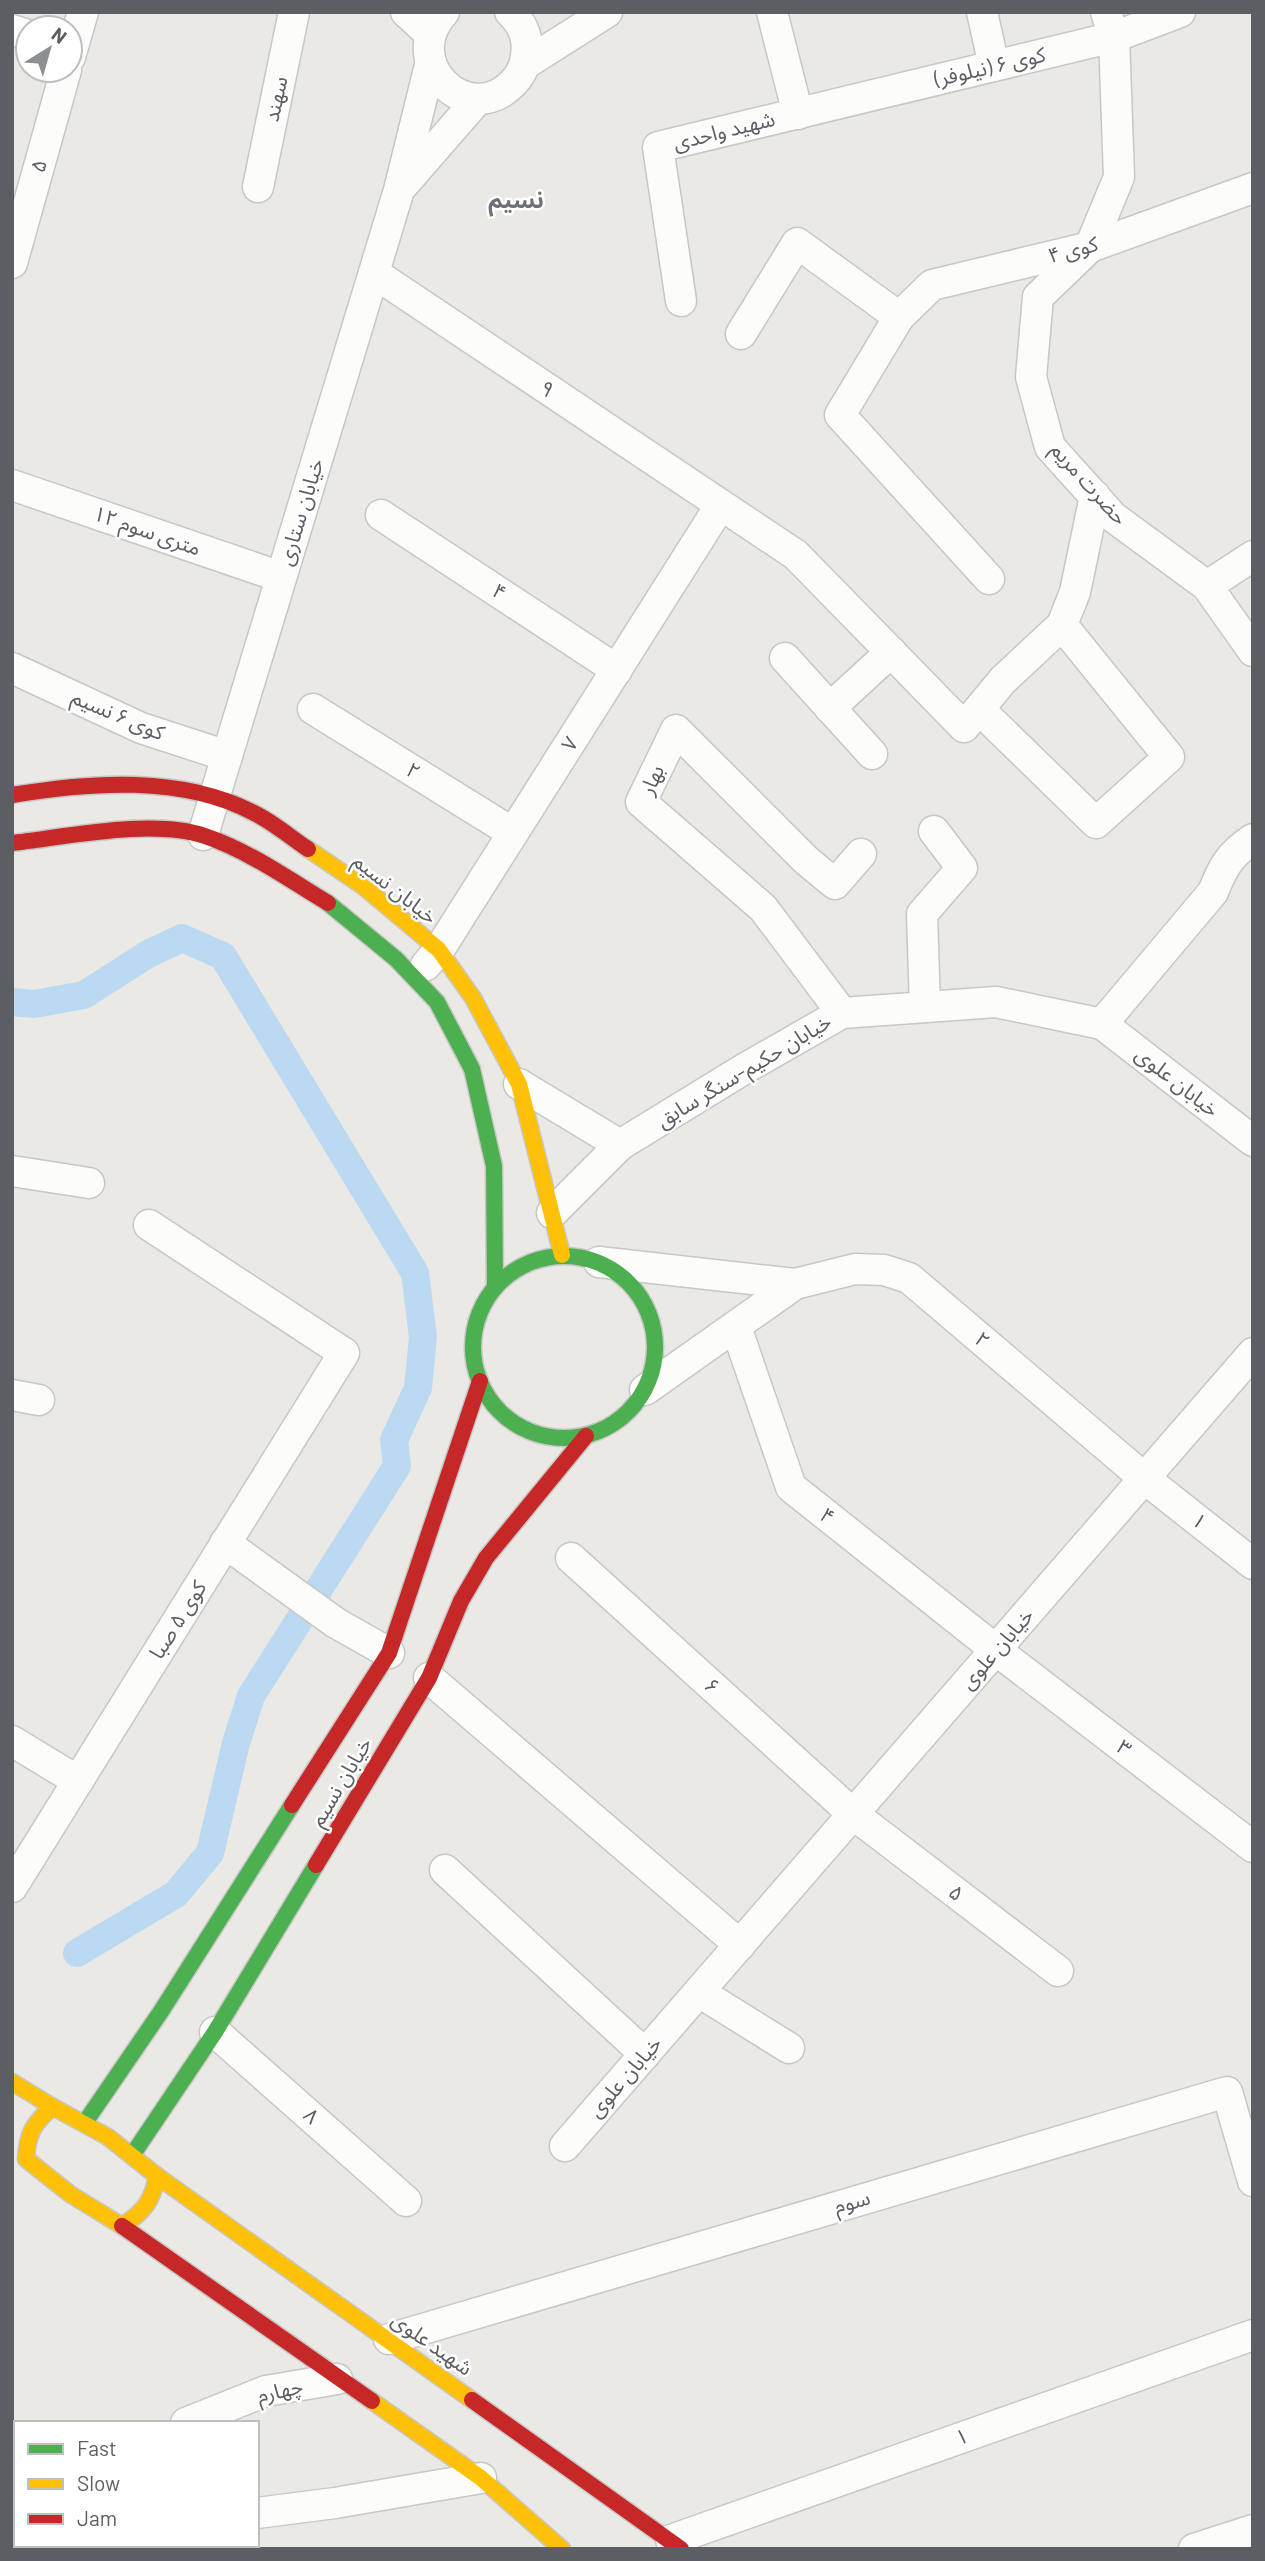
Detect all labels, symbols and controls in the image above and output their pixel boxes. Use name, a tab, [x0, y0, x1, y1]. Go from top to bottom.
north arrow	[14, 14, 84, 84]
text: N	[48, 22, 72, 48]
street label: کوی ۶ (نیلوفر)	[931, 41, 1048, 92]
street label: سهند	[258, 74, 292, 124]
street label: شهید واحدی	[670, 105, 777, 155]
street label: ۵	[24, 156, 51, 175]
district label: نسیم	[488, 185, 544, 217]
street label: کوی ۴	[1045, 230, 1101, 268]
street label: ۹	[536, 374, 560, 401]
street label: حضرت مریم	[1044, 437, 1134, 532]
street label: خیابان ستاری	[271, 455, 329, 568]
street label: ۱۲ متری سوم	[89, 500, 205, 564]
street label: ۴	[488, 577, 512, 604]
street label: کوی ۶ نسیم	[67, 683, 169, 748]
street label: ۷	[555, 731, 583, 755]
street label: ۲	[402, 756, 426, 784]
street label: بهار	[633, 761, 669, 800]
street label: خیابان نسیم	[346, 847, 443, 932]
street label: خیابان حکیم-سنگر سابق	[651, 1008, 837, 1135]
street label: خیابان علوی	[1130, 1040, 1225, 1122]
street label: ۲	[970, 1325, 996, 1352]
street label: ۴	[815, 1501, 840, 1528]
street label: ۱	[1187, 1506, 1212, 1533]
street label: کوی ۵ صبا	[143, 1575, 211, 1663]
street label: خیابان علوی	[954, 1602, 1039, 1694]
street label: ۶	[700, 1672, 726, 1698]
street label: خیابان نسیم	[303, 1732, 380, 1832]
street label: ۳	[1113, 1733, 1137, 1760]
street label: ۵	[945, 1878, 969, 1905]
street label: خیابان علوی	[582, 2030, 667, 2122]
street label: ۸	[299, 2101, 325, 2128]
street label: سوم	[831, 2184, 874, 2222]
street label: شهید علوی	[387, 2306, 478, 2381]
street label: چهارم	[254, 2372, 306, 2412]
legend	[14, 2421, 259, 2547]
street label: ۱	[952, 2422, 971, 2449]
text: Fast	[77, 2435, 117, 2460]
text: Slow	[77, 2470, 120, 2495]
text: Jam	[77, 2505, 117, 2530]

